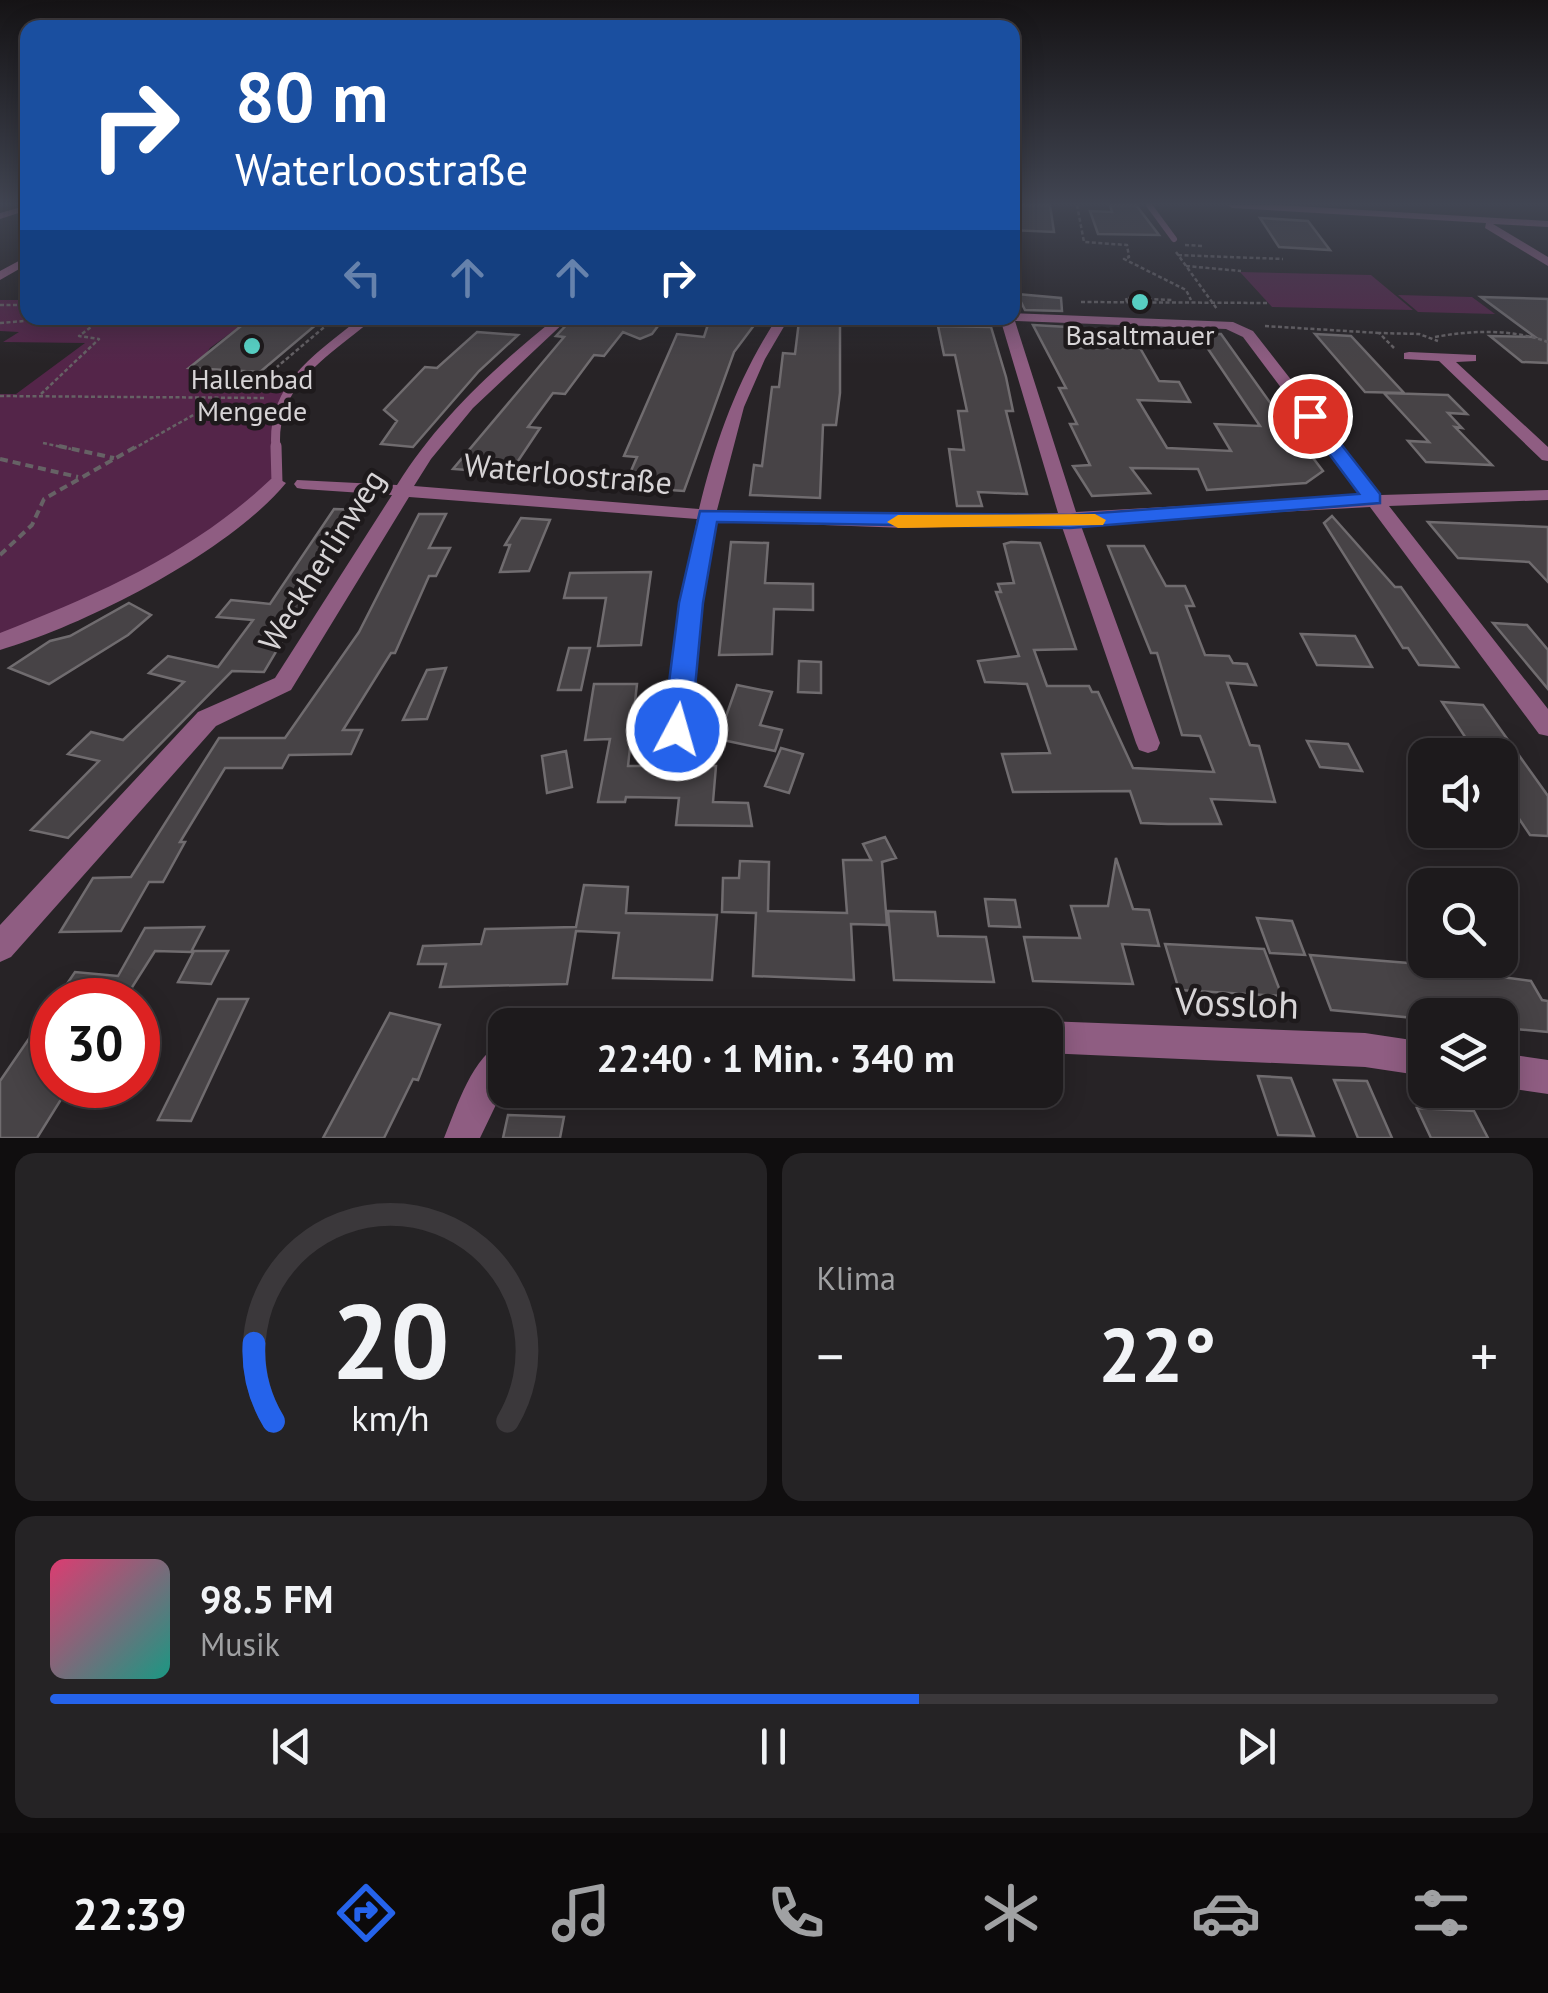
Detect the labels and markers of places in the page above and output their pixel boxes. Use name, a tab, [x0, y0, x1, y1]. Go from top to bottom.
marker: Basaltmauer	[1129, 291, 1151, 313]
place label: Basaltmauer	[1065, 316, 1215, 353]
marker: Hallenbad Mengede	[241, 335, 263, 357]
place label: Hallenbad Mengede	[191, 360, 313, 429]
pin	[1268, 374, 1353, 459]

